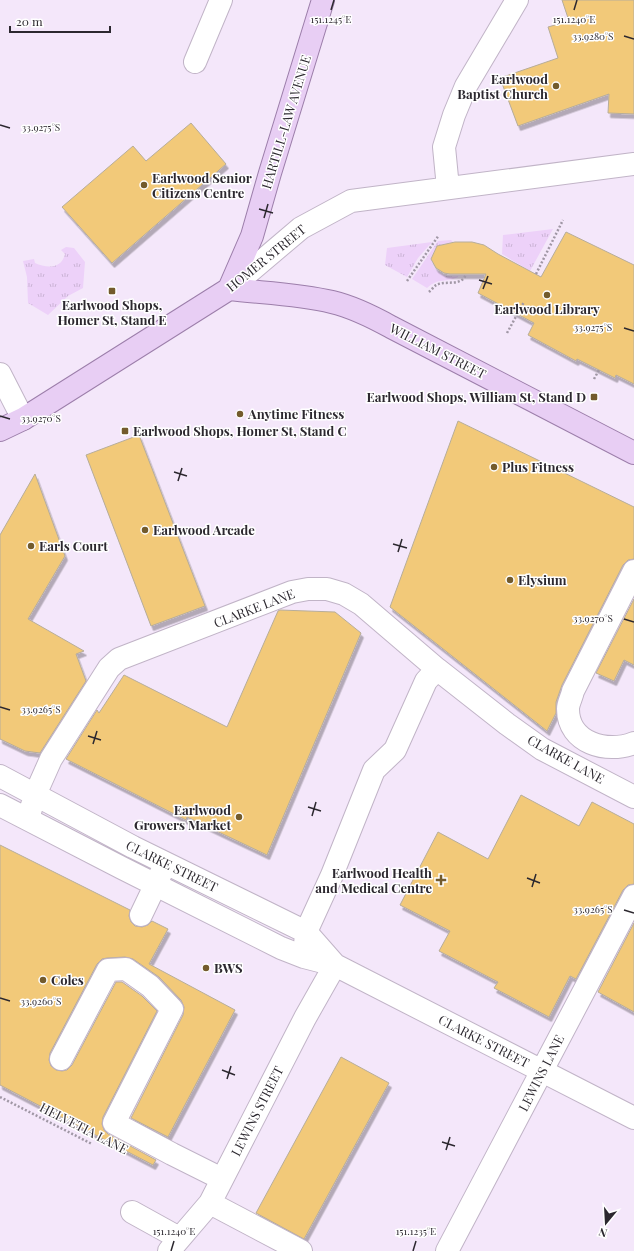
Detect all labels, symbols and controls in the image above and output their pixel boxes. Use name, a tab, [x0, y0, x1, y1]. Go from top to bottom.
scale bar	[10, 8, 110, 34]
text: 151.1245°E	[311, 12, 351, 26]
text: 151.1240°E	[553, 12, 595, 26]
text: 20 m	[16, 13, 43, 29]
text: 33.9280°S	[572, 29, 614, 43]
street label: HARTILL-LAW AVENUE	[257, 53, 314, 191]
place label: Earlwood Baptist Church	[457, 70, 548, 102]
marker: Earlwood Baptist Church	[551, 81, 561, 91]
text: 33.9275°S	[22, 120, 60, 134]
place label: Earlwood Senior Citizens Centre	[152, 169, 252, 201]
marker: Earlwood Senior Citizens Centre	[139, 180, 149, 190]
street label: HOMER STREET	[222, 220, 309, 295]
marker: Earlwood Shops, Homer St, Stand E	[107, 286, 117, 296]
marker: Earlwood Library	[542, 290, 552, 300]
place label: Earlwood Shops, Homer St, Stand E	[57, 296, 167, 328]
place label: Earlwood Library	[494, 300, 600, 317]
street label: WILLIAM STREET	[386, 319, 489, 382]
text: 33.9275°S	[574, 320, 612, 334]
place label: Earlwood Shops, William St, Stand D	[366, 388, 586, 405]
marker: Earlwood Shops, William St, Stand D	[589, 392, 599, 402]
place label: Anytime Fitness	[247, 405, 344, 422]
marker: Anytime Fitness	[235, 409, 245, 419]
text: 33.9270°S	[21, 411, 61, 425]
place label: Earlwood Shops, Homer St, Stand C	[133, 422, 347, 439]
marker: Earlwood Shops, Homer St, Stand C	[120, 426, 130, 436]
place label: Plus Fitness	[502, 458, 574, 475]
marker: Plus Fitness	[489, 462, 499, 472]
place label: Earlwood Arcade	[153, 521, 255, 538]
marker: Earlwood Arcade	[140, 525, 150, 535]
place label: Earls Court	[39, 537, 108, 554]
marker: Earls Court	[26, 541, 36, 551]
place label: Elysium	[518, 571, 567, 588]
marker: Elysium	[505, 575, 515, 585]
street label: CLARKE LANE	[211, 584, 297, 631]
text: 33.9270°S	[573, 611, 613, 625]
text: 33.9265°S	[21, 702, 61, 716]
street label: CLARKE LANE	[525, 730, 608, 787]
place label: Earlwood Growers Market	[134, 801, 231, 833]
marker: Earlwood Growers Market	[234, 812, 244, 822]
street label: CLARKE STREET	[124, 836, 221, 895]
place label: Earlwood Health and Medical Centre	[315, 864, 432, 896]
marker: Earlwood Health and Medical Centre	[435, 874, 447, 886]
text: 33.9265°S	[573, 902, 613, 916]
place label: BWS	[214, 959, 243, 976]
marker: BWS	[201, 963, 211, 973]
place label: Coles	[51, 971, 84, 988]
marker: Coles	[38, 975, 48, 985]
text: 33.9260°S	[20, 994, 62, 1008]
street label: CLARKE STREET	[436, 1010, 533, 1071]
street label: LEWINS LANE	[514, 1031, 567, 1114]
street label: LEWINS STREET	[227, 1063, 287, 1159]
street label: HELVETIA LANE	[37, 1098, 131, 1157]
north arrow	[586, 1203, 626, 1243]
text: 151.1240°E	[153, 1224, 195, 1238]
text: 151.1235°E	[396, 1224, 436, 1238]
text: N	[597, 1225, 609, 1241]

